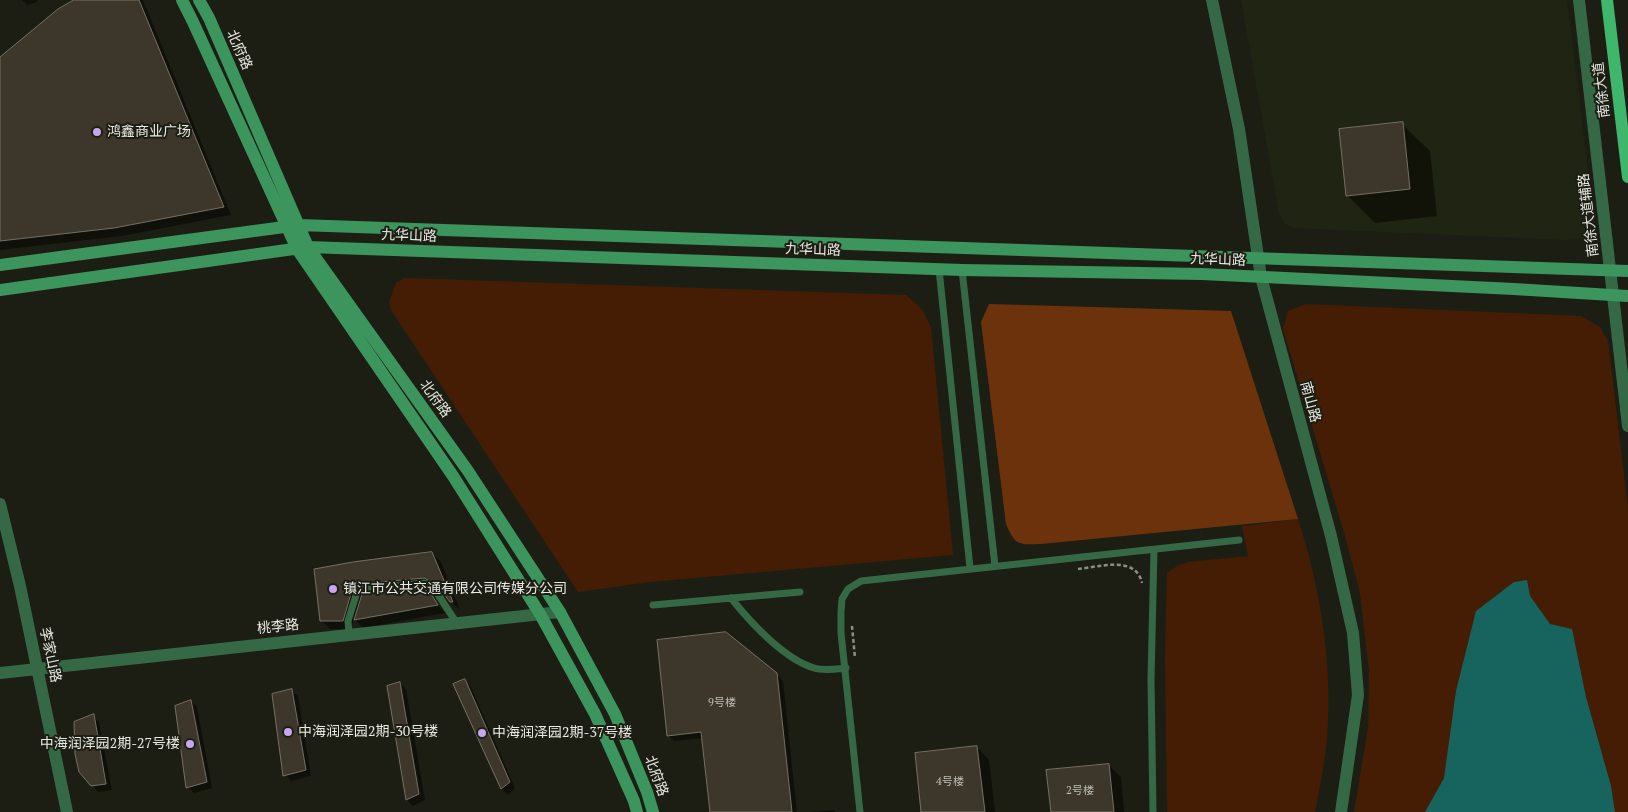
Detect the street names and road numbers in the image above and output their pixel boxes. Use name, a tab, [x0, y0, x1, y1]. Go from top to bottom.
street label: 北府路	[223, 27, 255, 73]
street label: 南徐大道	[1590, 61, 1614, 119]
street label: 南徐大道辅路	[1576, 172, 1602, 258]
street label: 九华山路	[381, 227, 437, 245]
street label: 九华山路	[785, 241, 841, 259]
street label: 九华山路	[1190, 251, 1246, 269]
street label: 北府路	[416, 377, 454, 421]
street label: 南山路	[1296, 380, 1324, 424]
street label: 桃李路	[256, 616, 300, 638]
street label: 李家山路	[36, 626, 64, 684]
street label: 北府路	[641, 753, 671, 799]

